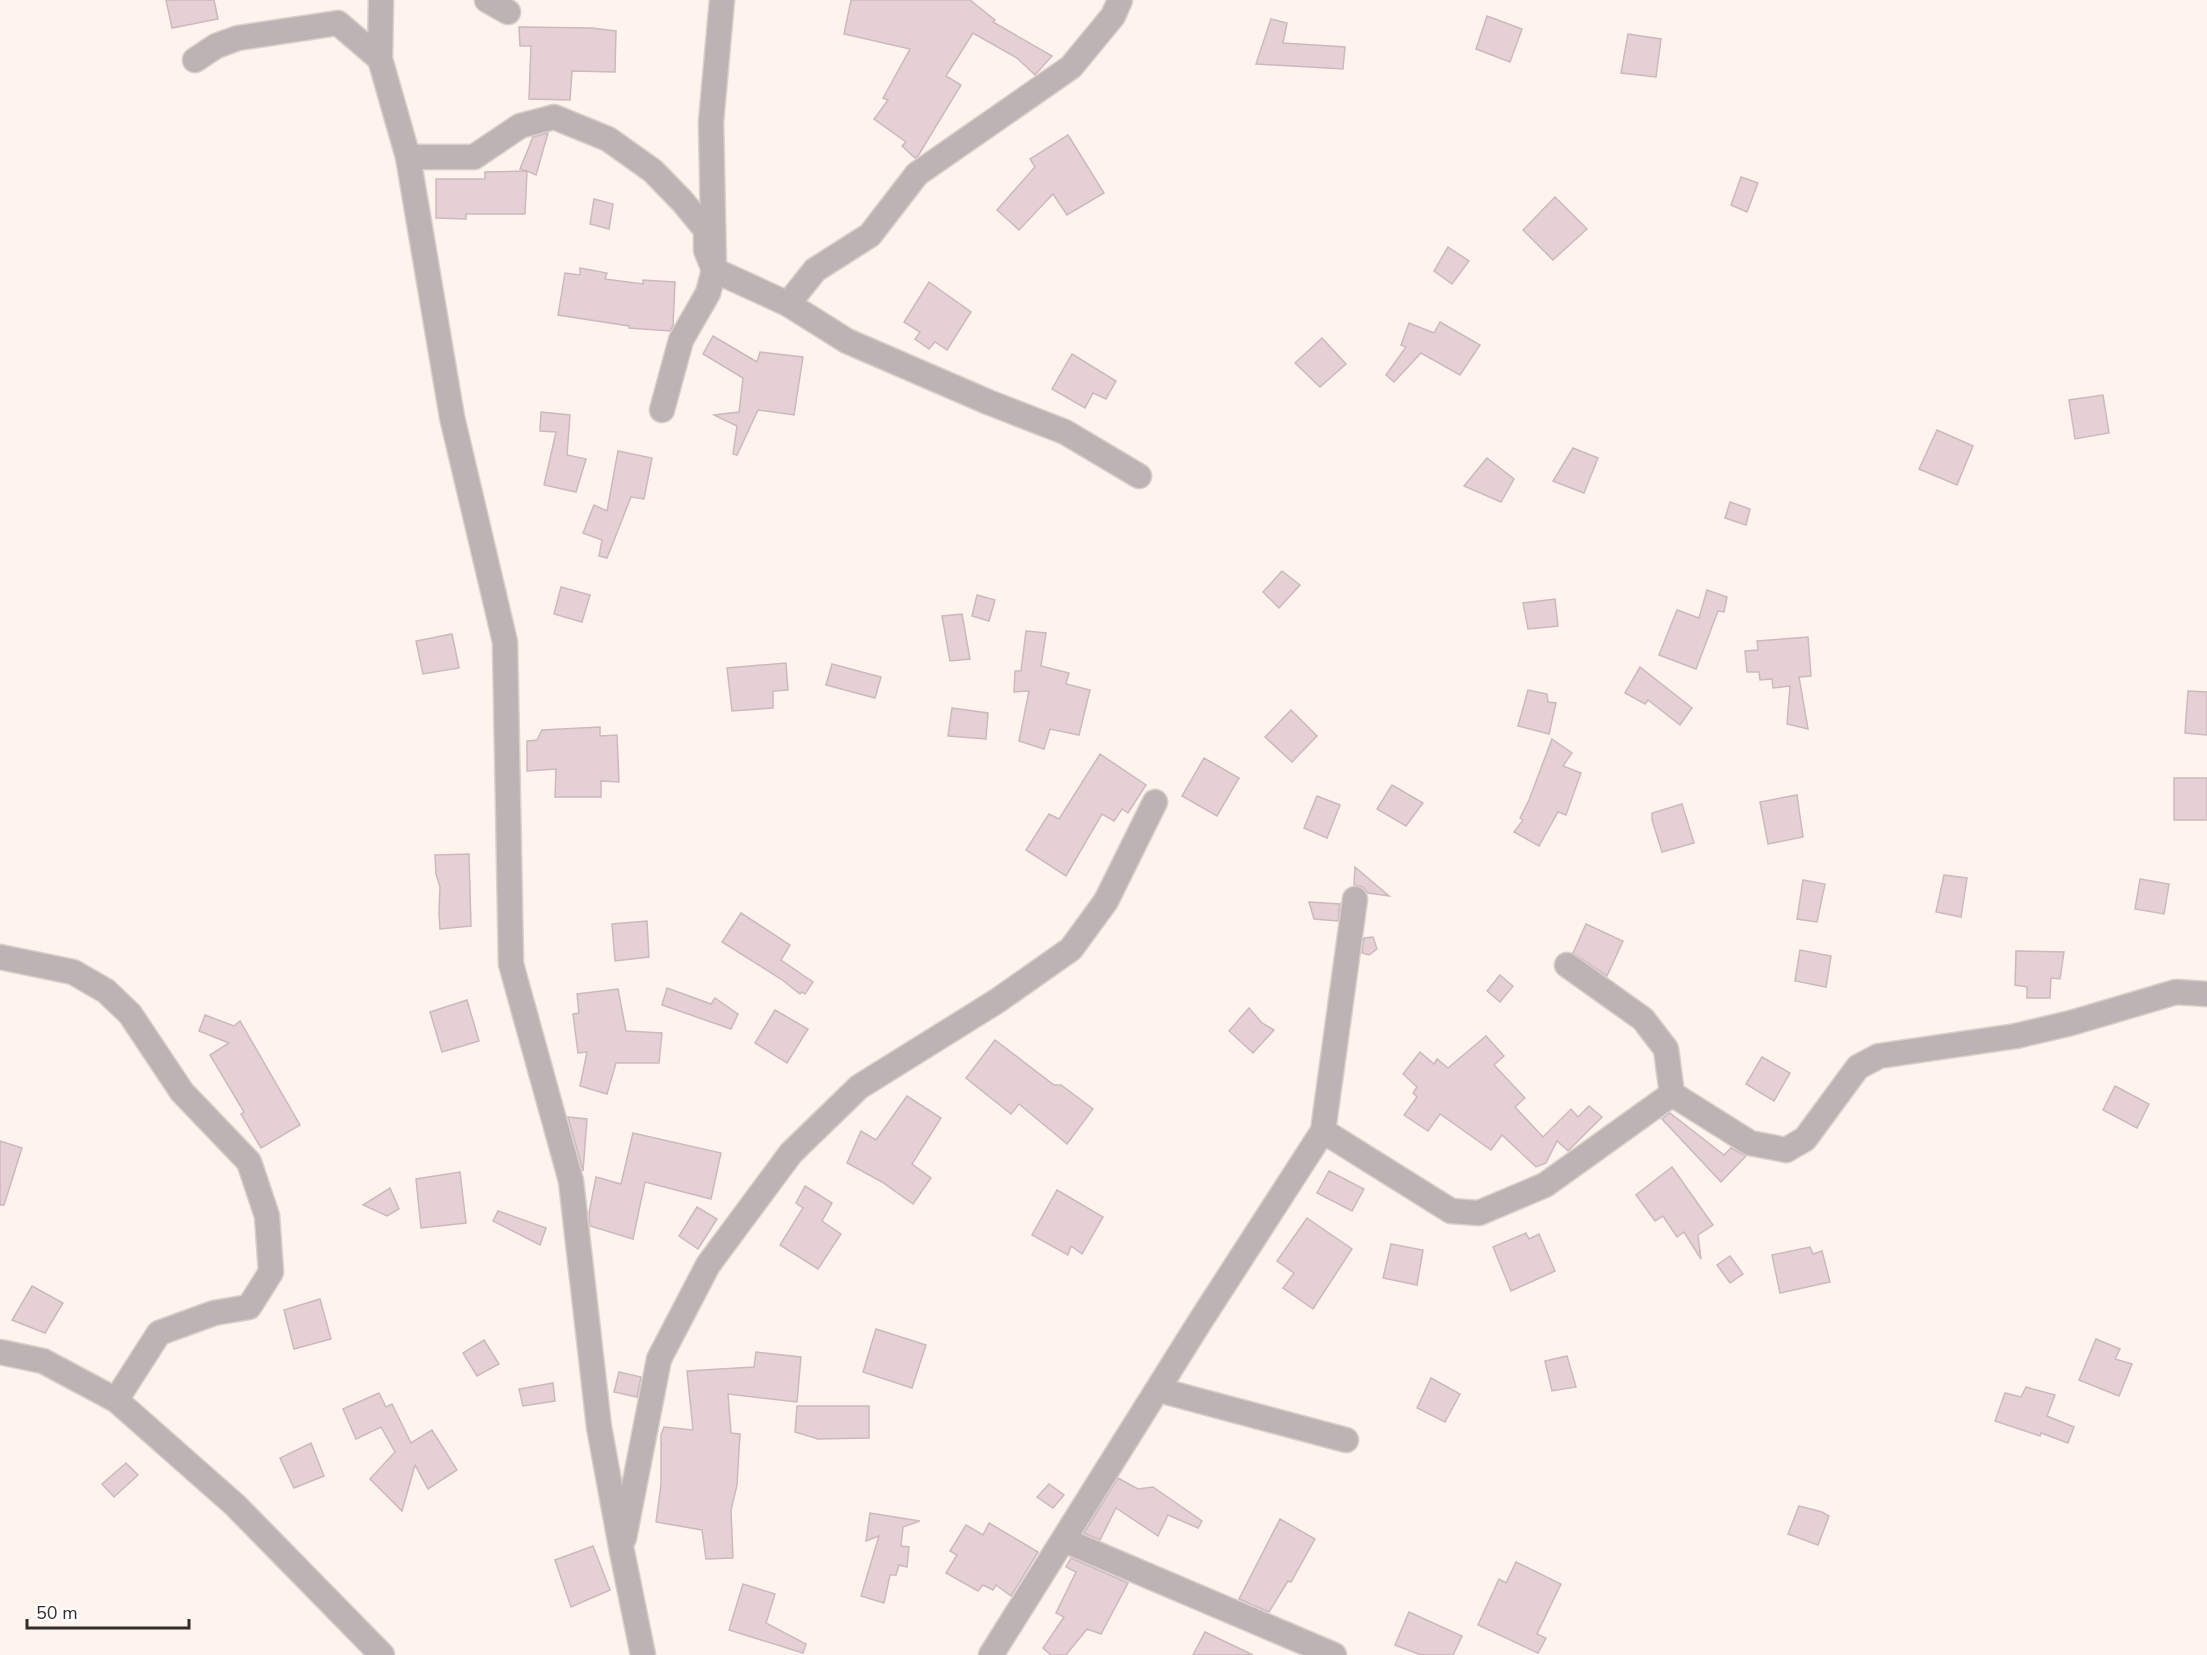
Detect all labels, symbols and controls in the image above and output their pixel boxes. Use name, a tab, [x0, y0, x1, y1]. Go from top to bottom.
scale bar	[27, 1592, 189, 1630]
text: 50 m	[36, 1601, 78, 1625]

